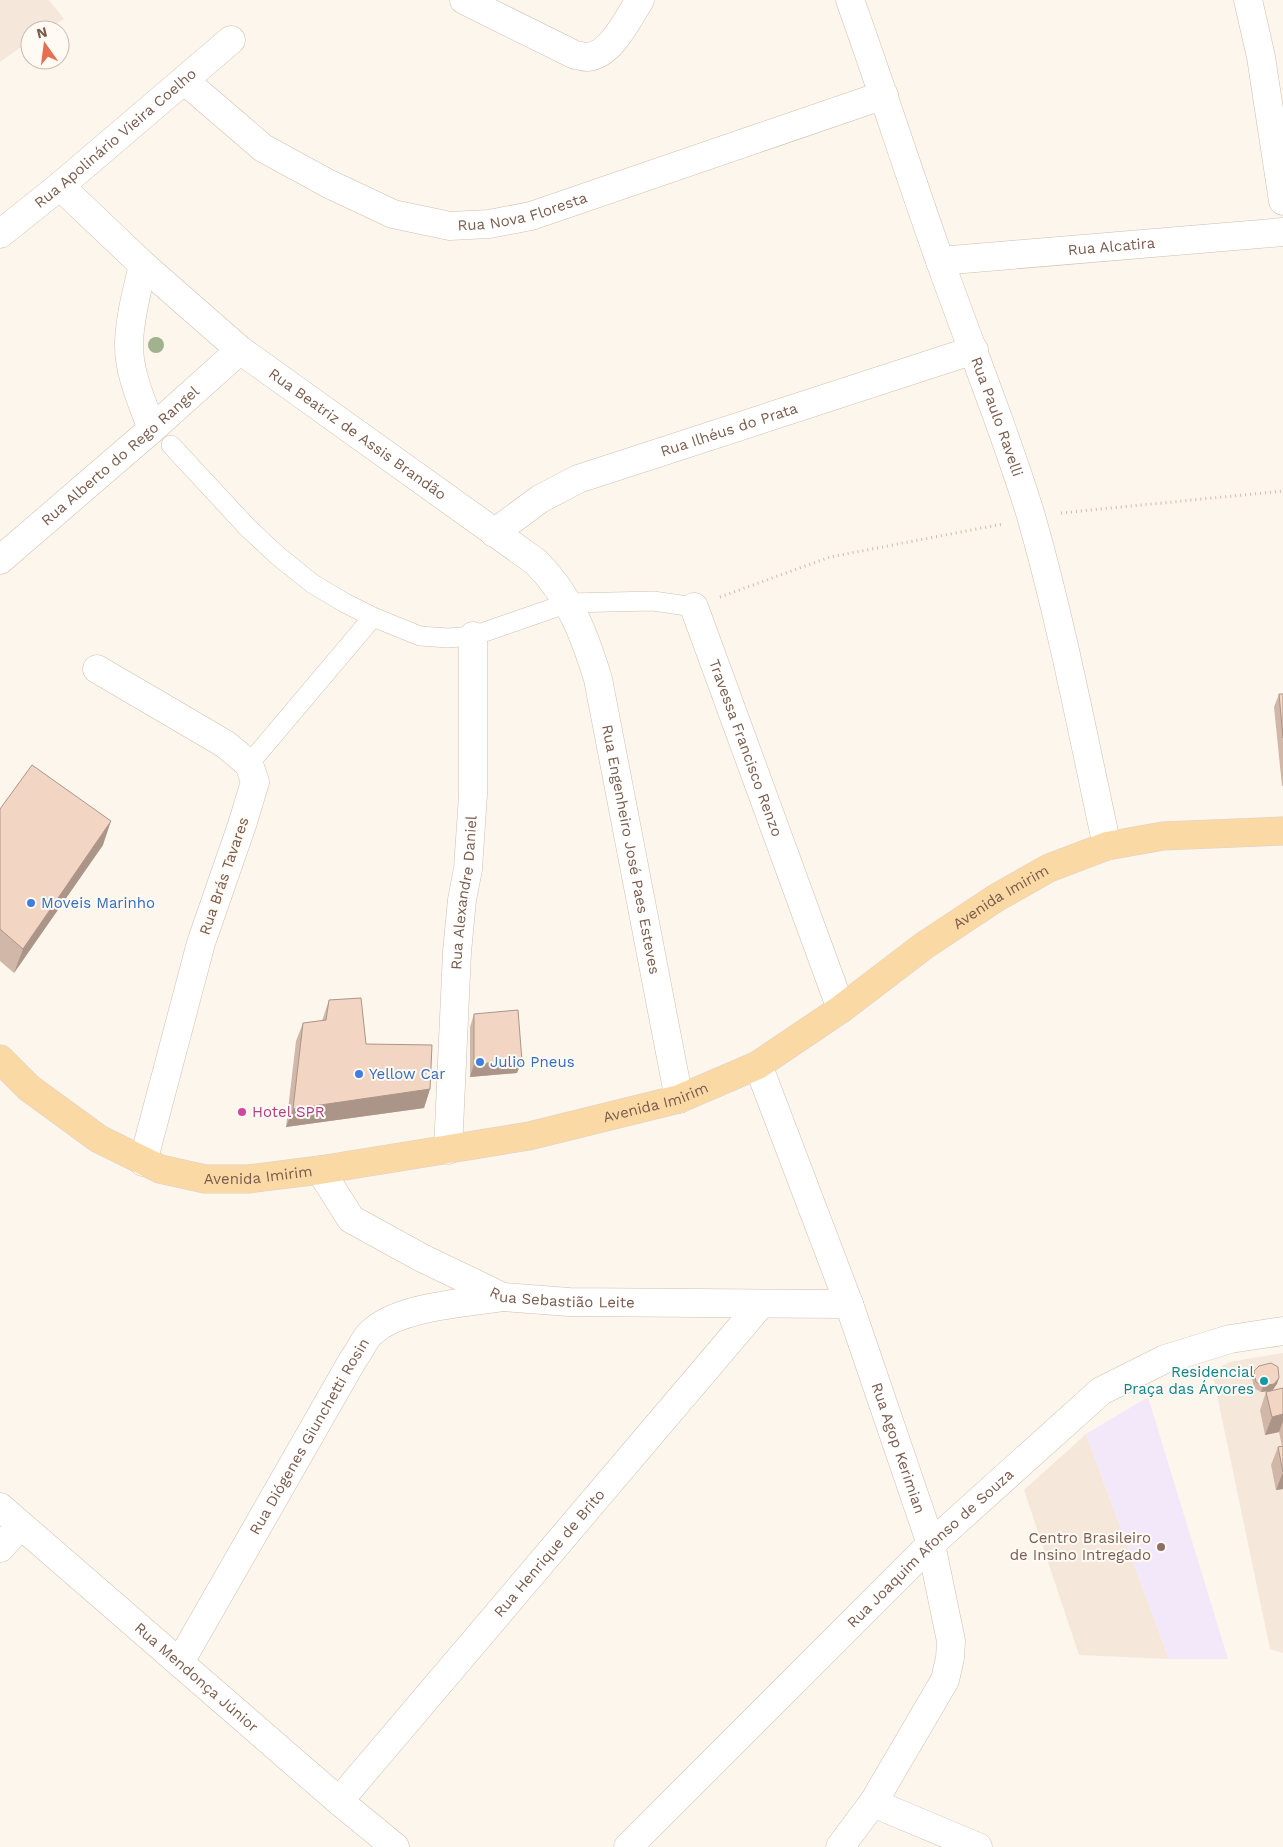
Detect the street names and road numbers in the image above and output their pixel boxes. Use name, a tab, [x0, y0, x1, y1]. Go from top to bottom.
street label: Rua Apolinário Vieira Coelho	[31, 65, 200, 212]
street label: Rua Nova Floresta	[457, 188, 590, 235]
street label: Rua Alcatira	[1067, 234, 1156, 259]
street label: Rua Paulo Ravelli	[967, 354, 1027, 479]
street label: Rua Beatriz de Assis Brandão	[265, 364, 450, 504]
street label: Rua Alberto do Rego Rangel	[37, 382, 203, 529]
street label: Rua Ilhéus do Prata	[658, 399, 800, 461]
street label: Travessa Francisco Renzo	[705, 657, 786, 839]
street label: Rua Engenheiro José Paes Esteves	[598, 723, 664, 976]
street label: Rua Brás Tavares	[195, 815, 253, 937]
street label: Rua Alexandre Daniel	[447, 815, 481, 970]
street label: Avenida Imirim	[949, 861, 1052, 933]
street label: Avenida Imirim	[601, 1078, 711, 1126]
street label: Avenida Imirim	[204, 1162, 313, 1188]
street label: Rua Sebastião Leite	[487, 1283, 635, 1311]
street label: Rua Diógenes Giunchetti Rosin	[246, 1335, 373, 1538]
street label: Rua Agop Kerimian	[868, 1380, 929, 1516]
street label: Rua Joaquim Afonso de Souza	[843, 1465, 1018, 1632]
street label: Rua Henrique de Brito	[490, 1486, 609, 1621]
street label: Rua Mendonça Júnior	[131, 1619, 262, 1736]

